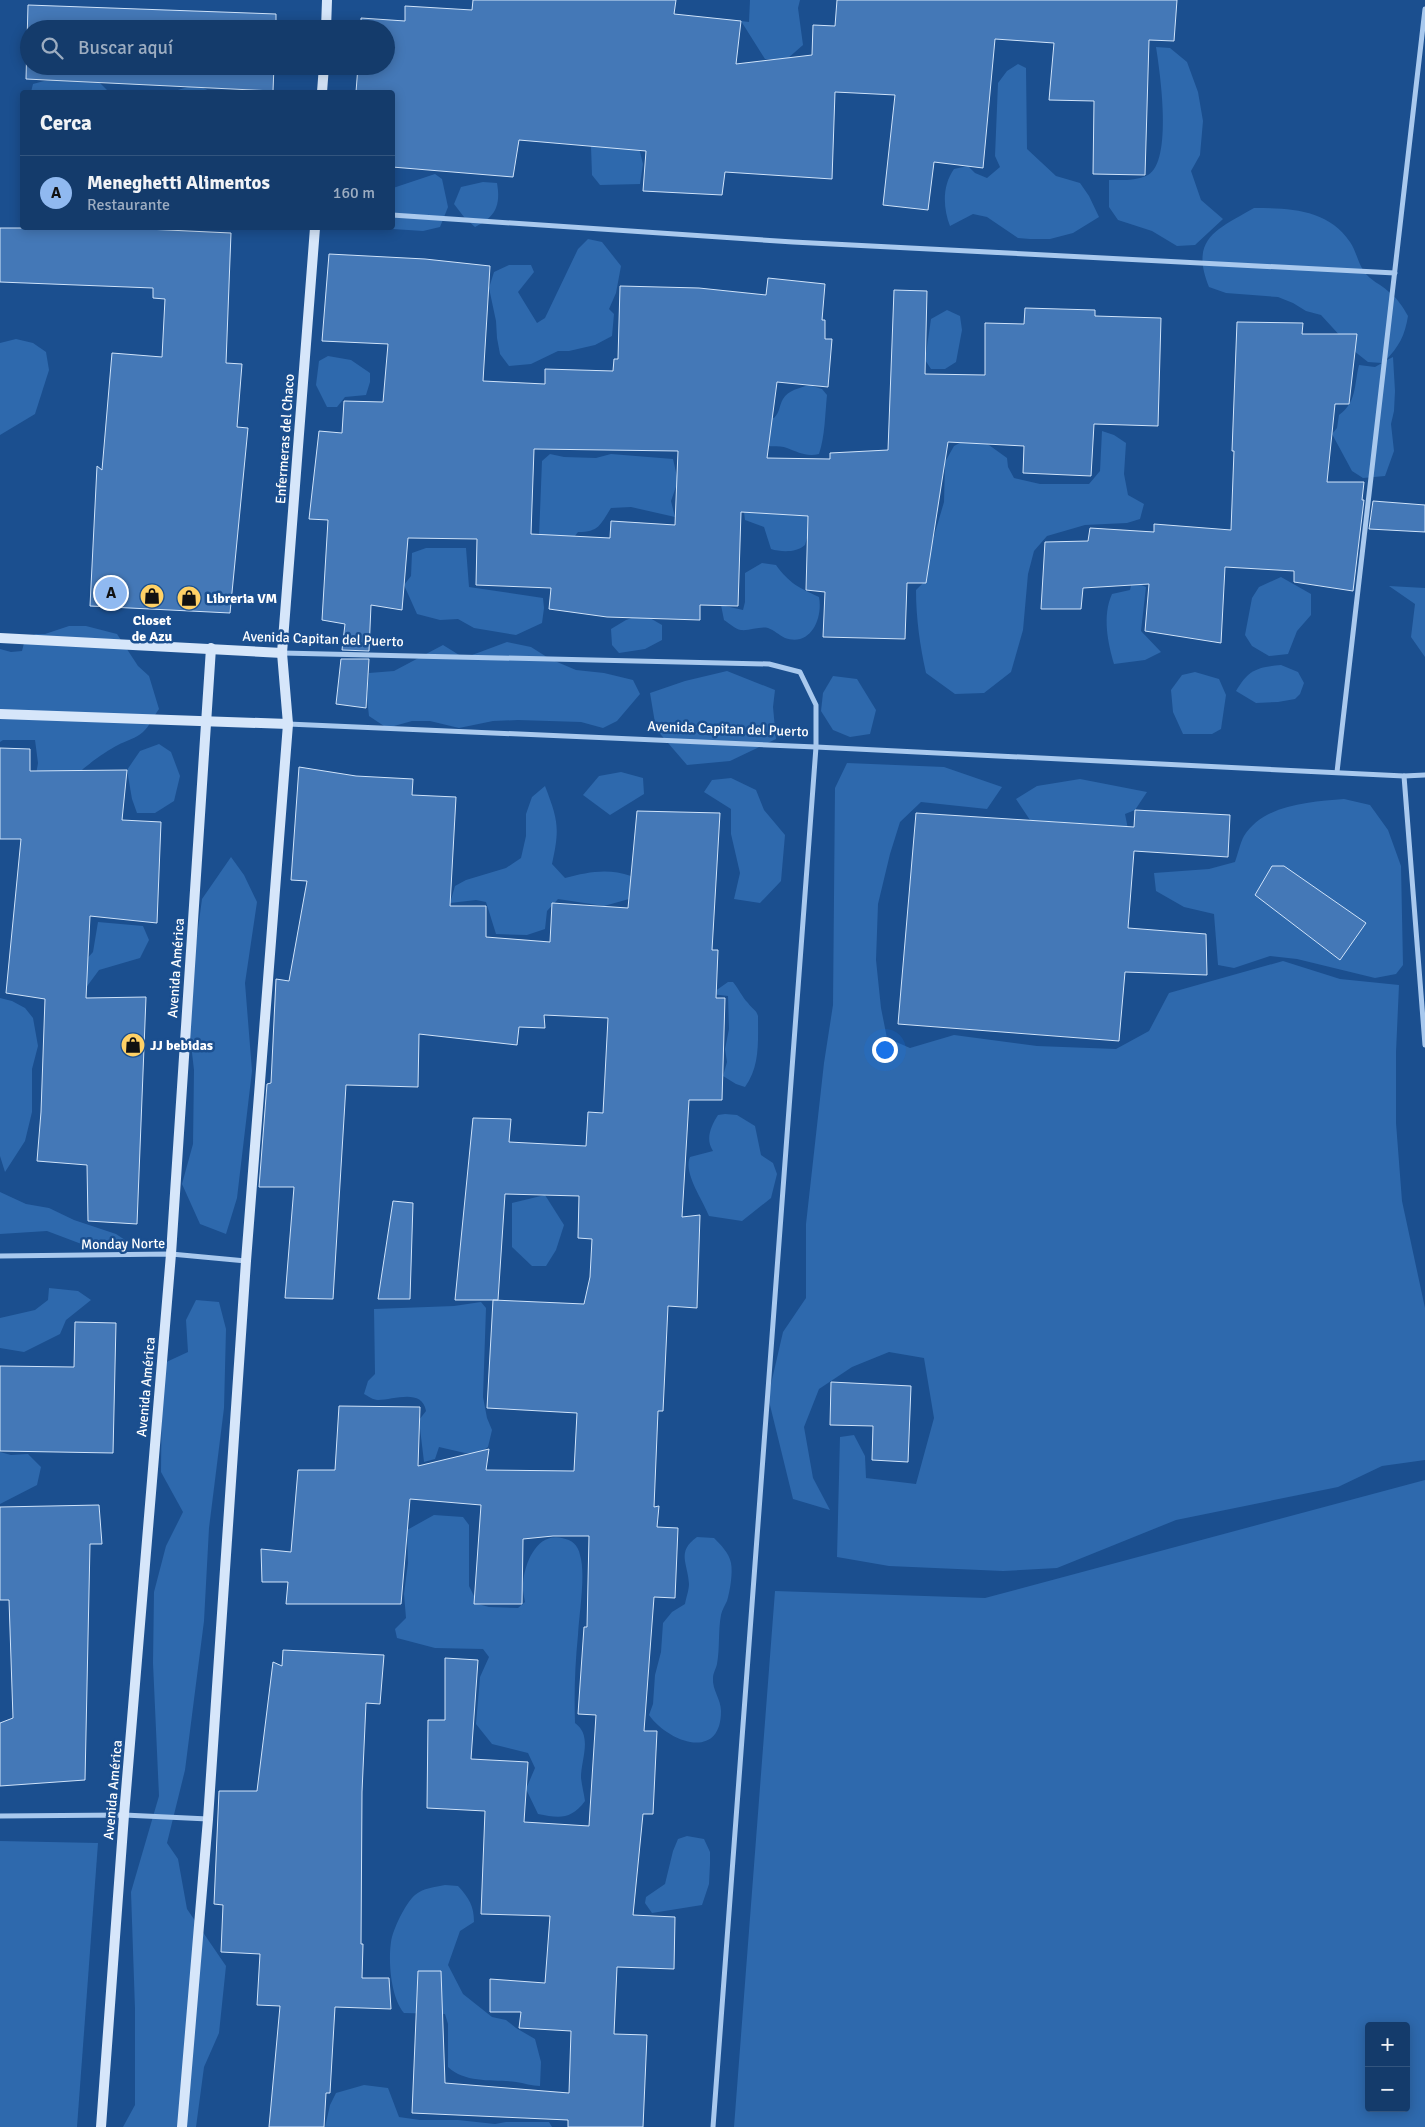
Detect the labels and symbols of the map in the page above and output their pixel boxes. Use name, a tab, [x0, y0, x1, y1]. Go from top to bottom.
street label: Enfermeras del Chaco	[272, 373, 298, 505]
pin: A	[95, 574, 127, 612]
shop icon: Closet de Azu	[139, 583, 165, 609]
shop icon: Libreria VM	[176, 585, 202, 611]
place label: Libreria VM	[206, 590, 277, 607]
place label: Closet de Azu	[132, 612, 173, 645]
street label: Avenida Capitan del Puerto	[242, 628, 404, 650]
street label: Avenida Capitan del Puerto	[647, 718, 809, 740]
street label: Avenida América	[164, 917, 188, 1019]
shop icon: JJ bebidas	[120, 1032, 146, 1058]
place label: JJ bebidas	[150, 1037, 213, 1054]
your location	[872, 1037, 898, 1063]
street label: Monday Norte	[81, 1235, 165, 1253]
street label: Avenida América	[133, 1336, 159, 1438]
street label: Avenida América	[100, 1739, 126, 1841]

